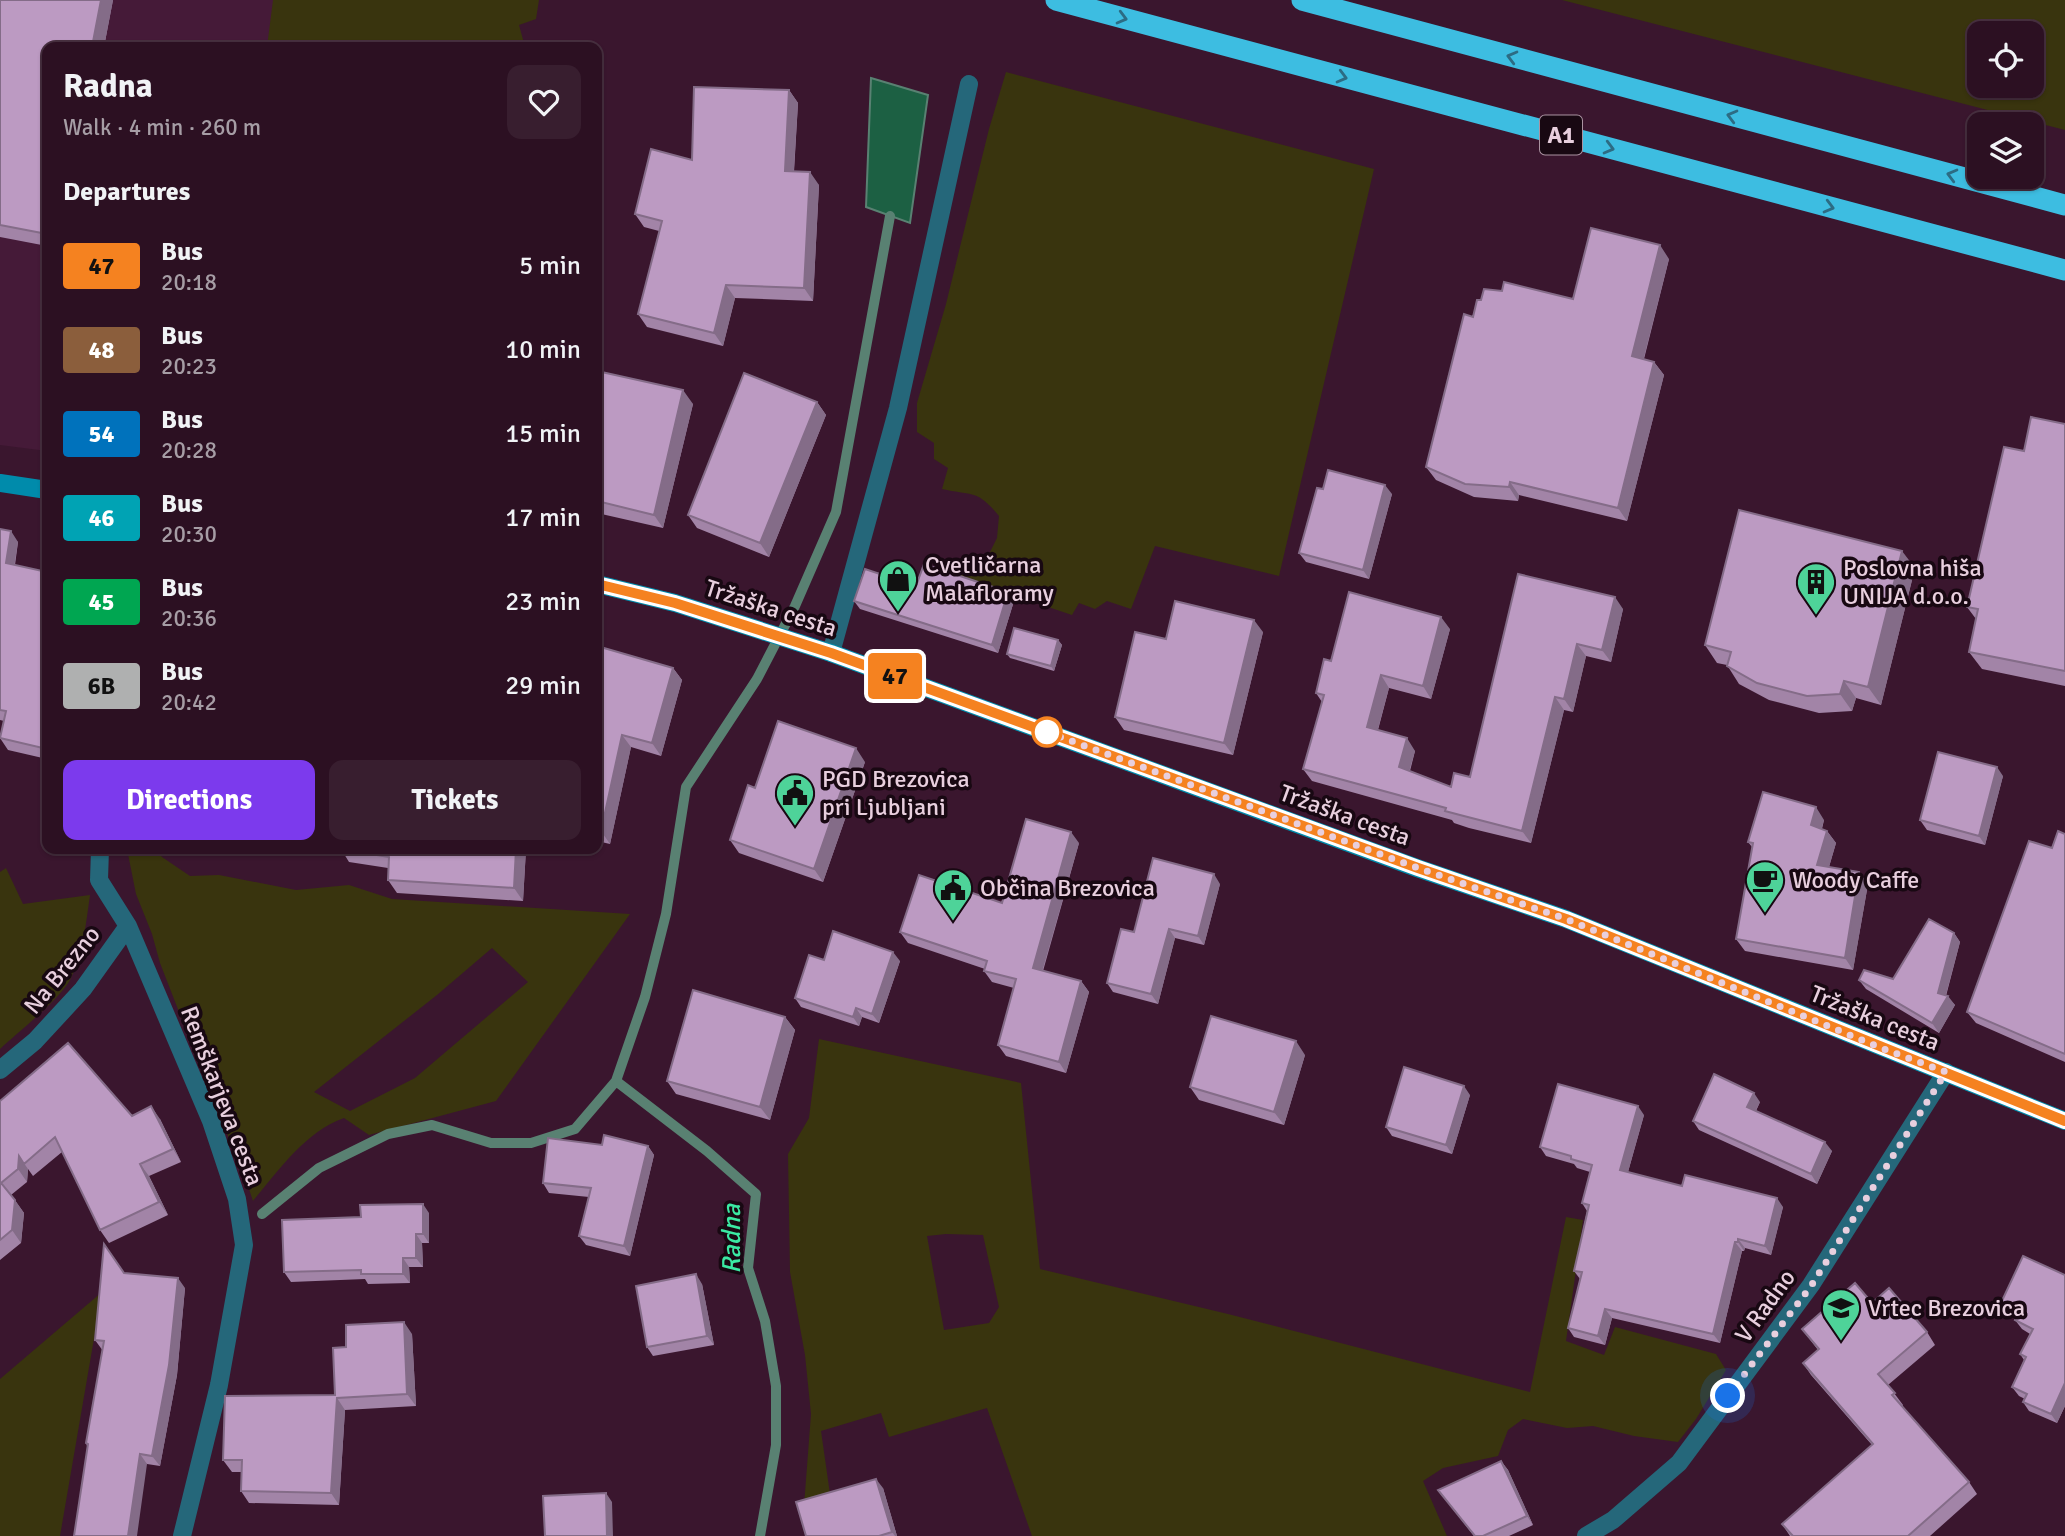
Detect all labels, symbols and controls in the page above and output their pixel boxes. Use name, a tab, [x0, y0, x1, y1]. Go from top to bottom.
one-way arrow	[1116, 9, 1128, 24]
map controls	[1967, 21, 2044, 189]
button: locate	[1967, 21, 2044, 98]
one-way arrow	[1506, 51, 1518, 65]
button: heart	[507, 65, 581, 139]
text: Radna	[63, 66, 153, 107]
one-way arrow	[1336, 68, 1348, 83]
one-way arrow	[1726, 110, 1738, 124]
button: layers	[1967, 112, 2044, 189]
text: Walk · 4 min · 260 m	[63, 113, 261, 142]
road number: A1	[1540, 116, 1582, 154]
one-way arrow	[1603, 140, 1615, 154]
one-way arrow	[1946, 168, 1958, 183]
text: Departures	[63, 176, 190, 208]
one-way arrow	[1823, 199, 1835, 213]
text: Bus	[161, 236, 203, 268]
text: 5 min	[519, 250, 581, 282]
text: 47	[89, 251, 114, 281]
text: 20:18	[161, 268, 217, 297]
text: Bus	[161, 320, 203, 352]
text: 10 min	[505, 334, 581, 366]
text: 48	[89, 335, 114, 365]
text: 20:23	[161, 352, 217, 381]
text: Bus	[161, 404, 203, 436]
text: 15 min	[505, 418, 581, 450]
text: 54	[89, 419, 114, 449]
text: 20:28	[161, 436, 217, 465]
text: Bus	[161, 488, 203, 520]
text: 17 min	[505, 502, 581, 534]
text: 46	[89, 503, 114, 533]
text: 20:30	[161, 520, 217, 549]
place label: Cvetličarna Malafloramy	[925, 550, 1054, 608]
place label: Poslovna hiša UNIJA d.o.o.	[1843, 553, 1982, 611]
shop icon: Cvetličarna Malafloramy	[877, 558, 919, 613]
building icon: Poslovna hiša UNIJA d.o.o.	[1795, 561, 1837, 616]
text: Bus	[161, 572, 203, 604]
street label: Tržaška cesta	[701, 573, 841, 643]
text: 23 min	[505, 586, 581, 618]
text: 45	[89, 587, 114, 617]
text: 20:36	[161, 604, 217, 633]
line badge: 47	[864, 653, 926, 699]
text: Bus	[161, 656, 203, 688]
text: 47	[882, 661, 908, 691]
text: 29 min	[505, 670, 581, 702]
text: 6B	[88, 671, 115, 701]
text: 20:42	[161, 688, 217, 717]
unlabelled marker	[1032, 717, 1062, 747]
button: Directions	[63, 760, 315, 840]
button: Tickets	[329, 760, 581, 840]
place label: PGD Brezovica pri Ljubljani	[822, 764, 970, 822]
public building icon: PGD Brezovica pri Ljubljani	[774, 772, 816, 827]
street label: Tržaška cesta	[1276, 778, 1414, 852]
cafe icon: Woody Caffe	[1744, 859, 1786, 914]
place label: Woody Caffe	[1792, 865, 1919, 895]
public building icon: Občina Brezovica	[932, 867, 974, 922]
place label: Občina Brezovica	[980, 873, 1155, 903]
street label: Na Brezno	[17, 920, 107, 1020]
street label: Tržaška cesta	[1806, 978, 1944, 1058]
street label: Remškarjeva cesta	[174, 1002, 270, 1190]
water label: Radna	[716, 1203, 748, 1274]
street label: V Radno	[1728, 1263, 1802, 1349]
school or university icon: Vrtec Brezovica	[1820, 1287, 1862, 1342]
place label: Vrtec Brezovica	[1868, 1293, 2025, 1323]
your location	[1710, 1378, 1745, 1413]

